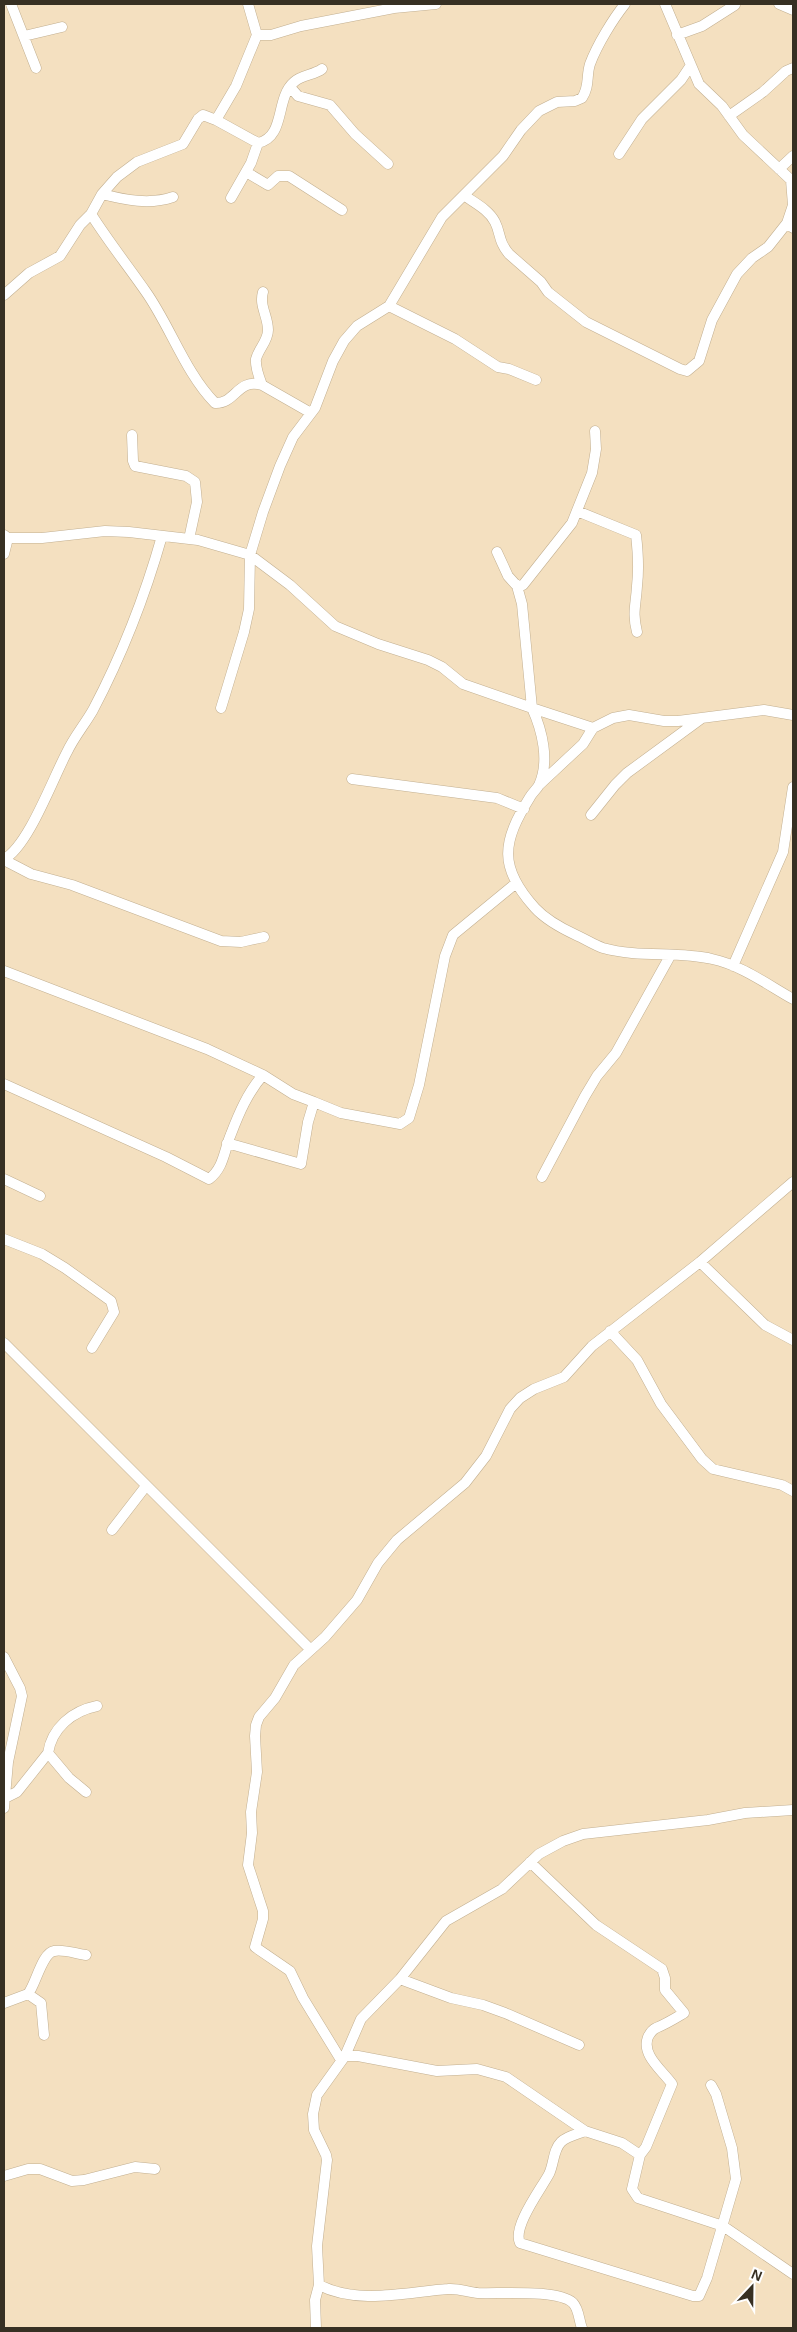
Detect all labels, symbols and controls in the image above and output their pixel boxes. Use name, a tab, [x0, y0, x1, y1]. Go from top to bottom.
north arrow	[727, 2262, 777, 2312]
text: N	[749, 2266, 765, 2284]

